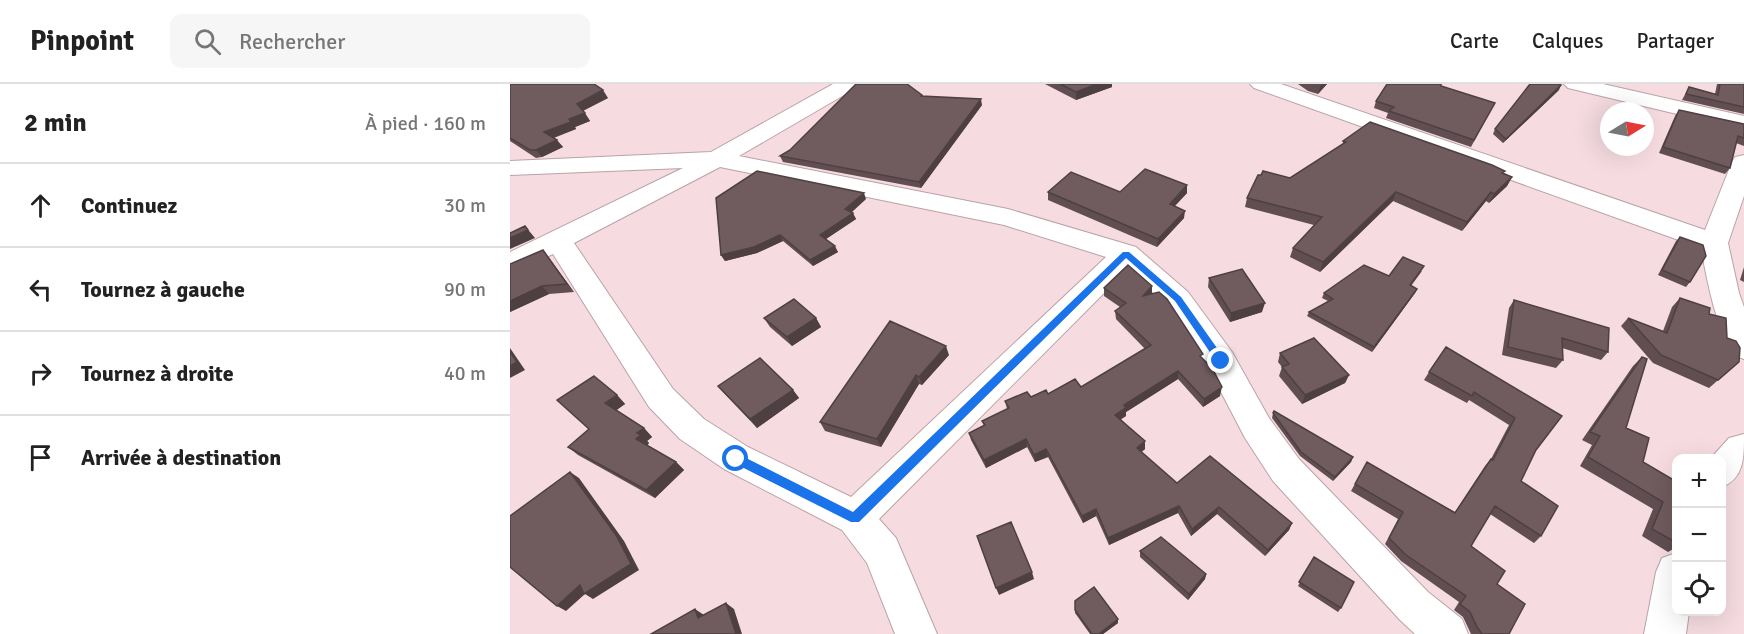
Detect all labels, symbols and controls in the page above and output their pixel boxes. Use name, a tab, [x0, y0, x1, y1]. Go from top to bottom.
search box	[170, 14, 590, 68]
text: Pinpoint	[30, 24, 134, 58]
icon: search	[191, 25, 224, 58]
text: Rechercher	[239, 28, 345, 55]
text: Carte	[1450, 28, 1499, 54]
text: Calques	[1532, 28, 1603, 54]
text: Partager	[1636, 28, 1714, 54]
north arrow	[1600, 102, 1654, 156]
text: 2 min	[24, 107, 87, 139]
text: À pied · 160 m	[365, 111, 486, 136]
icon: ahead	[24, 189, 57, 222]
text: Continuez	[81, 192, 177, 219]
text: 30 m	[444, 193, 486, 218]
icon: left	[24, 273, 57, 306]
text: Tournez à gauche	[81, 276, 245, 303]
text: 90 m	[444, 277, 486, 302]
route end	[1207, 347, 1233, 373]
icon: right	[24, 357, 57, 390]
text: Tournez à droite	[81, 360, 234, 387]
text: 40 m	[444, 361, 486, 386]
icon: arrive	[24, 441, 57, 474]
text: Arrivée à destination	[81, 444, 281, 471]
route start	[722, 445, 748, 471]
map controls	[1672, 454, 1726, 616]
button: +	[1672, 454, 1726, 508]
button: −	[1672, 508, 1726, 562]
button: locate	[1672, 562, 1726, 616]

